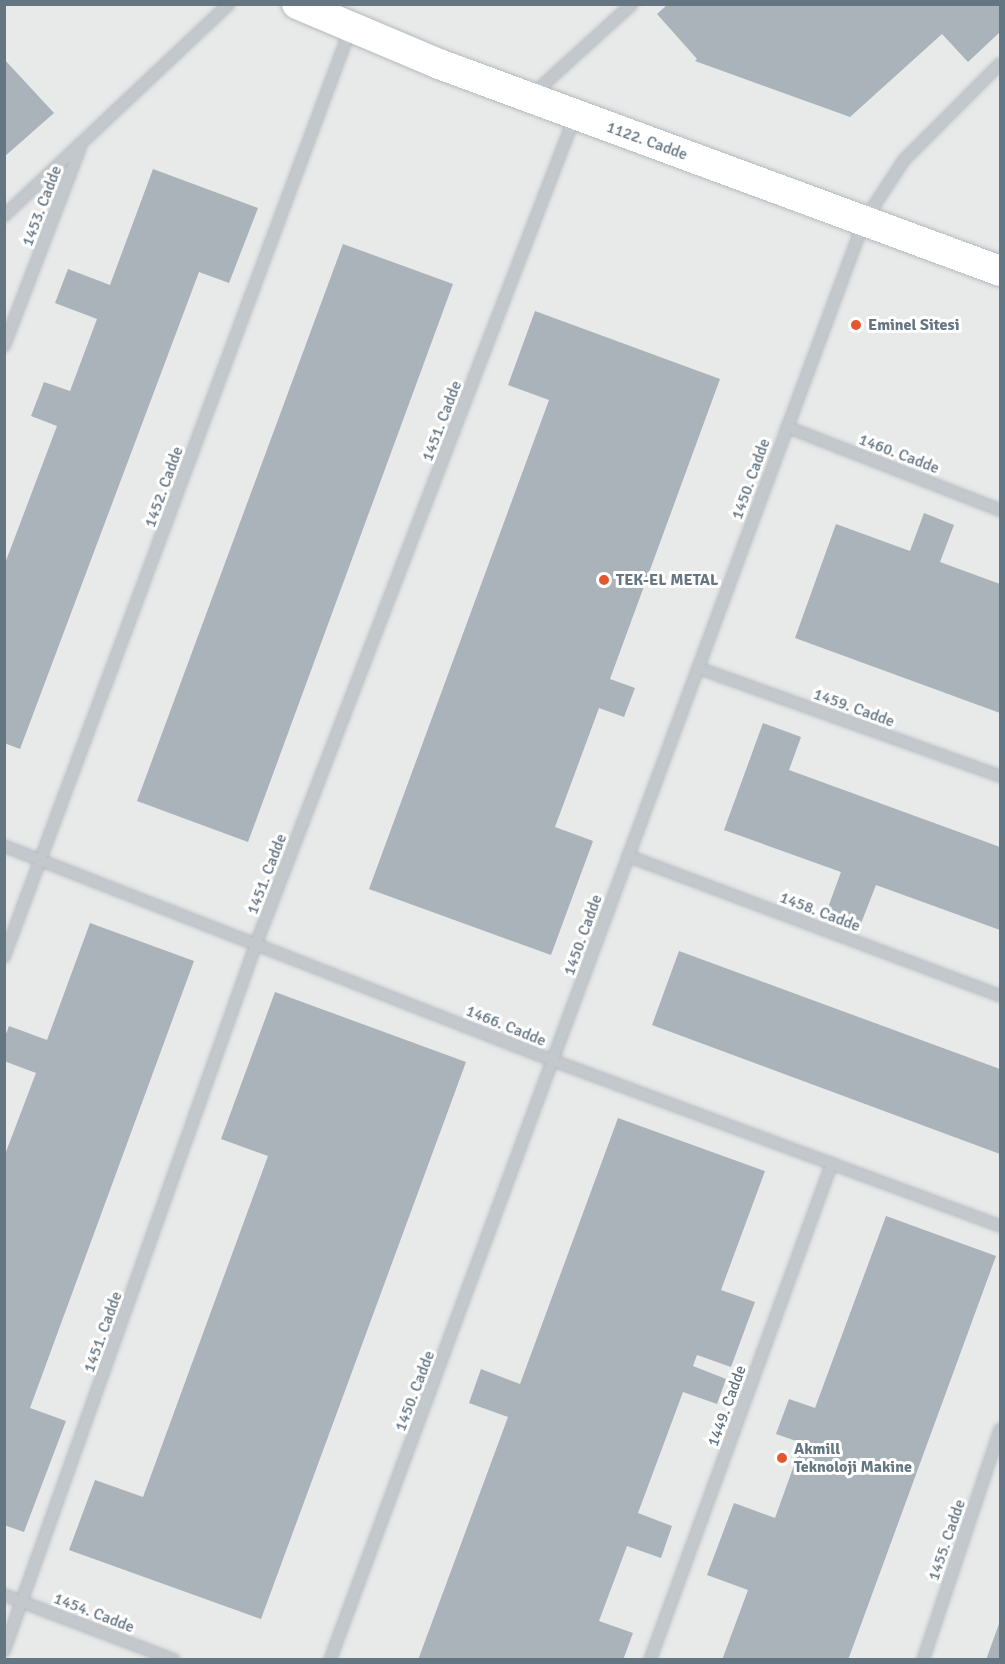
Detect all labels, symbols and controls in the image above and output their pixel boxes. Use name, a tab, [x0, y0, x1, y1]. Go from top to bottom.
street label: 1122. Cadde	[604, 117, 690, 165]
street label: 1453. Cadde	[18, 163, 66, 249]
place label: Eminel Sitesi	[868, 315, 959, 335]
marker: Eminel Sitesi	[849, 318, 863, 332]
street label: 1451. Cadde	[418, 378, 466, 464]
street label: 1460. Cadde	[856, 430, 942, 478]
street label: 1450. Cadde	[727, 436, 775, 522]
street label: 1452. Cadde	[140, 444, 188, 530]
place label: TEK-EL METAL	[616, 570, 718, 590]
marker: TEK-EL METAL	[597, 573, 611, 587]
street label: 1459. Cadde	[811, 684, 897, 732]
street label: 1451. Cadde	[243, 831, 291, 917]
street label: 1458. Cadde	[777, 888, 863, 936]
street label: 1450. Cadde	[559, 892, 607, 978]
street label: 1466. Cadde	[463, 1001, 549, 1051]
street label: 1451. Cadde	[79, 1289, 127, 1375]
street label: 1450. Cadde	[391, 1348, 439, 1434]
street label: 1449. Cadde	[703, 1363, 751, 1449]
place label: Akmill Teknoloji Makine	[794, 1439, 912, 1477]
marker: Akmill Teknoloji Makine	[775, 1451, 789, 1465]
street label: 1455. Cadde	[924, 1497, 970, 1583]
street label: 1454. Cadde	[51, 1589, 137, 1637]

